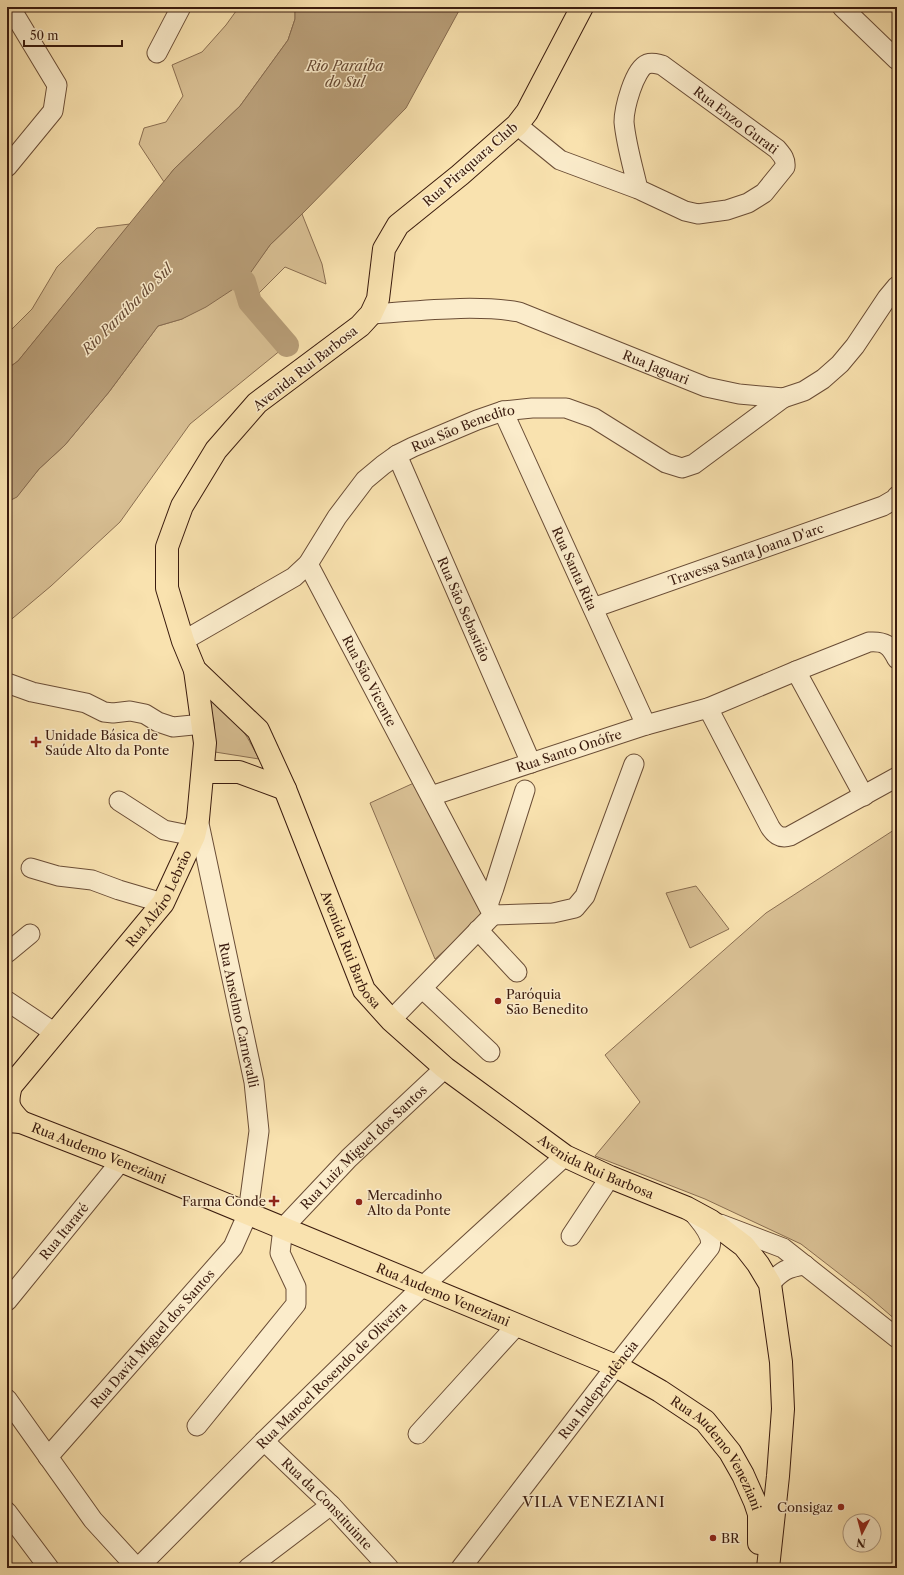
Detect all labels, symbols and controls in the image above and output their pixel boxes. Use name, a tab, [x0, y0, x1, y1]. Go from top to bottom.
scale bar	[24, 22, 122, 48]
text: 50 m	[30, 28, 59, 43]
water label: Rio Paraíba do Sul	[305, 57, 384, 91]
street label: Rua Enzo Gurati	[690, 83, 782, 157]
street label: Rua Piraquara Club	[419, 118, 521, 210]
water label: Rio Paraíba do Sul	[77, 259, 177, 359]
street label: Avenida Rui Barbosa	[249, 322, 360, 414]
street label: Rua Jaguari	[620, 346, 692, 387]
street label: Rua São Benedito	[409, 402, 515, 455]
street label: Travessa Santa Joana D'arc	[666, 519, 826, 589]
street label: Rua Santa Rita	[549, 524, 601, 613]
street label: Rua São Sebastião	[434, 554, 494, 664]
street label: Rua São Vicente	[339, 632, 400, 729]
street label: Rua Santo Onófre	[514, 726, 624, 775]
place label: Unidade Básica de Saúde Alto da Ponte	[45, 727, 169, 758]
marker: Unidade Básica de Saúde Alto da Ponte	[30, 736, 42, 748]
street label: Rua Alzíro Lebrão	[122, 847, 195, 950]
street label: Avenida Rui Barbosa	[317, 887, 385, 1012]
street label: Rua Anselmo Carnevalli	[216, 941, 262, 1089]
place label: Paróquia São Benedito	[506, 986, 588, 1017]
marker: Paróquia São Benedito	[493, 996, 503, 1006]
street label: Rua Luiz Miguel dos Santos	[297, 1081, 430, 1213]
street label: Rua Audemo Veneziani	[29, 1119, 169, 1187]
street label: Avenida Rui Barbosa	[534, 1130, 656, 1202]
place label: Mercadinho Alto da Ponte	[366, 1187, 451, 1218]
place label: Farma Conde	[182, 1193, 266, 1209]
marker: Farma Conde	[269, 1196, 279, 1206]
marker: Mercadinho Alto da Ponte	[354, 1197, 364, 1207]
street label: Rua Itararé	[36, 1200, 92, 1263]
street label: Rua Audemo Veneziani	[374, 1260, 512, 1329]
street label: Rua David Miguel dos Santos	[87, 1265, 218, 1411]
street label: Rua Manoel Rosendo de Oliveira	[253, 1298, 410, 1452]
street label: Rua Independência	[555, 1337, 641, 1442]
street label: Rua Audemo Veneziani	[668, 1392, 765, 1512]
street label: Rua da Constituinte	[278, 1454, 376, 1553]
district label: VILA VENEZIANI	[521, 1492, 666, 1511]
place label: Consigaz	[777, 1499, 833, 1515]
marker: Consigaz	[836, 1502, 846, 1512]
north arrow	[842, 1513, 882, 1553]
place label: BR	[721, 1530, 741, 1546]
marker: BR	[708, 1533, 718, 1543]
text: N	[855, 1535, 866, 1550]

